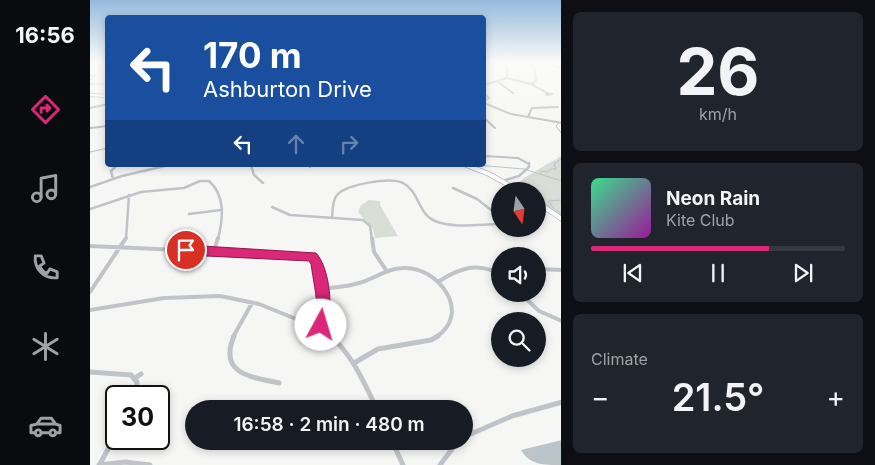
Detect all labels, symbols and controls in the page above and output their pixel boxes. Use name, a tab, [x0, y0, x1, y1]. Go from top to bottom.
text: 16:56	[15, 22, 75, 48]
text: 26	[676, 32, 760, 111]
text: 170 m	[203, 34, 302, 76]
icon: left	[120, 35, 185, 100]
text: Ashburton Drive	[203, 76, 372, 102]
icon: directions	[28, 92, 63, 127]
text: km/h	[699, 104, 737, 124]
icon: left	[229, 130, 257, 158]
icon: ahead	[282, 130, 310, 158]
icon: right	[335, 130, 363, 158]
icon: music	[28, 171, 63, 206]
north arrow	[491, 182, 546, 238]
map controls	[491, 182, 546, 367]
text: Neon Rain	[666, 187, 760, 210]
text: Kite Club	[666, 210, 735, 230]
pin	[165, 229, 207, 271]
icon: arrive	[172, 236, 200, 264]
button: sound	[491, 247, 546, 302]
icon: phone	[28, 250, 63, 285]
icon: previous	[619, 259, 647, 287]
icon: pause	[704, 259, 732, 287]
icon: next	[789, 259, 817, 287]
position arrow	[294, 298, 346, 350]
button: search	[491, 312, 546, 367]
icon: climate	[28, 329, 63, 364]
text: Climate	[591, 349, 648, 369]
text: 21.5°	[672, 374, 764, 420]
text: −	[591, 380, 610, 414]
text: +	[826, 380, 845, 414]
speed limit sign: 30	[105, 385, 170, 450]
icon: car	[28, 408, 63, 443]
text: 16:58 · 2 min · 480 m	[233, 413, 425, 436]

